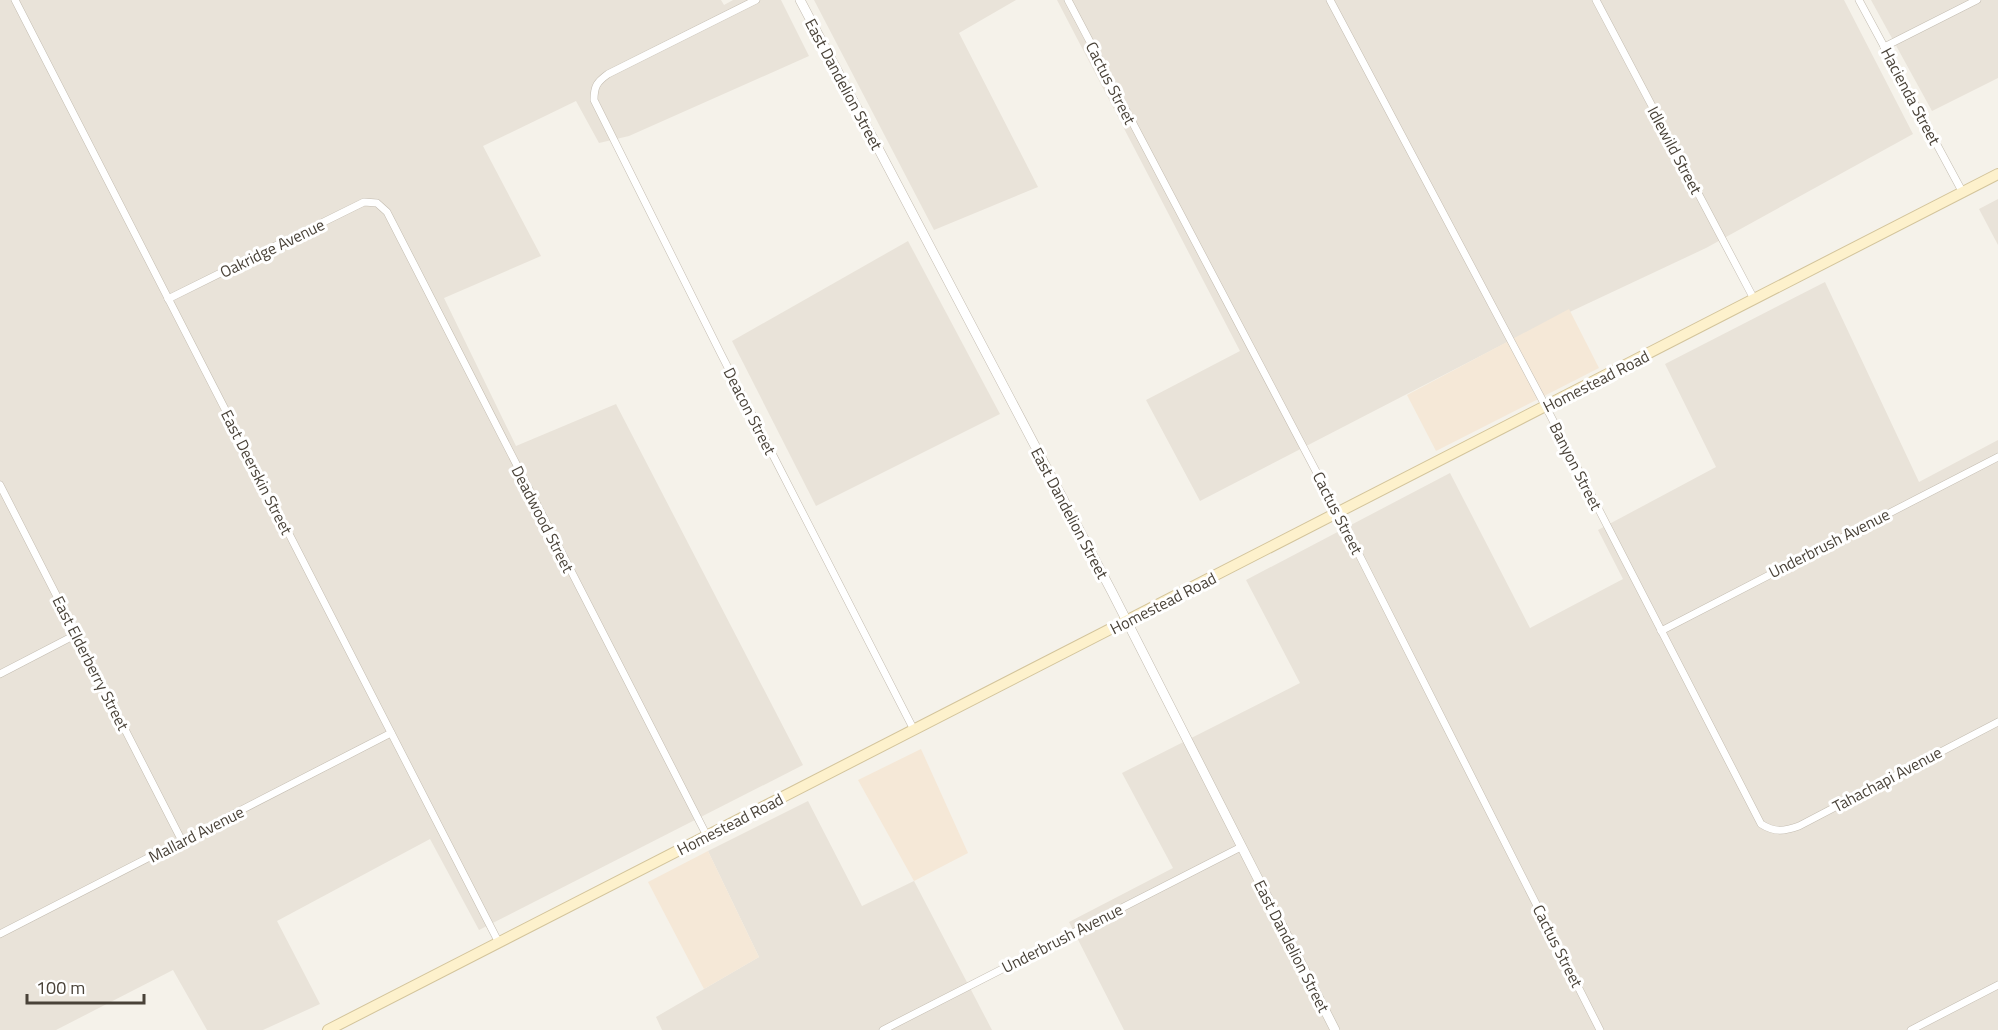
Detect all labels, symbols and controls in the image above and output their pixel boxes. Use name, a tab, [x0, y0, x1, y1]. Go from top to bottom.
street label: East Dandelion Street	[799, 14, 889, 154]
street label: Cactus Street	[1080, 37, 1142, 129]
street label: Hacienda Street	[1875, 43, 1947, 149]
street label: Idlewild Street	[1642, 102, 1708, 199]
street label: Oakridge Avenue	[216, 212, 328, 284]
street label: Homestead Road	[1539, 344, 1653, 418]
street label: Deacon Street	[718, 363, 782, 459]
street label: East Deerskin Street	[215, 405, 299, 539]
street label: Banyon Street	[1544, 418, 1609, 514]
street label: East Dandelion Street	[1025, 443, 1115, 583]
street label: Deadwood Street	[506, 461, 580, 577]
street label: Cactus Street	[1307, 467, 1369, 559]
street label: Underbrush Avenue	[1764, 502, 1894, 584]
street label: Homestead Road	[1106, 566, 1220, 640]
street label: East Elderberry Street	[47, 592, 135, 735]
street label: Tahachapi Avenue	[1828, 740, 1946, 818]
street label: Homestead Road	[673, 787, 787, 861]
street label: Mallard Avenue	[144, 800, 248, 868]
street label: East Dandelion Street	[1248, 876, 1336, 1017]
street label: Underbrush Avenue	[997, 897, 1127, 979]
street label: Cactus Street	[1527, 900, 1589, 992]
scale bar	[27, 967, 144, 1005]
text: 100 m	[36, 974, 85, 1001]

